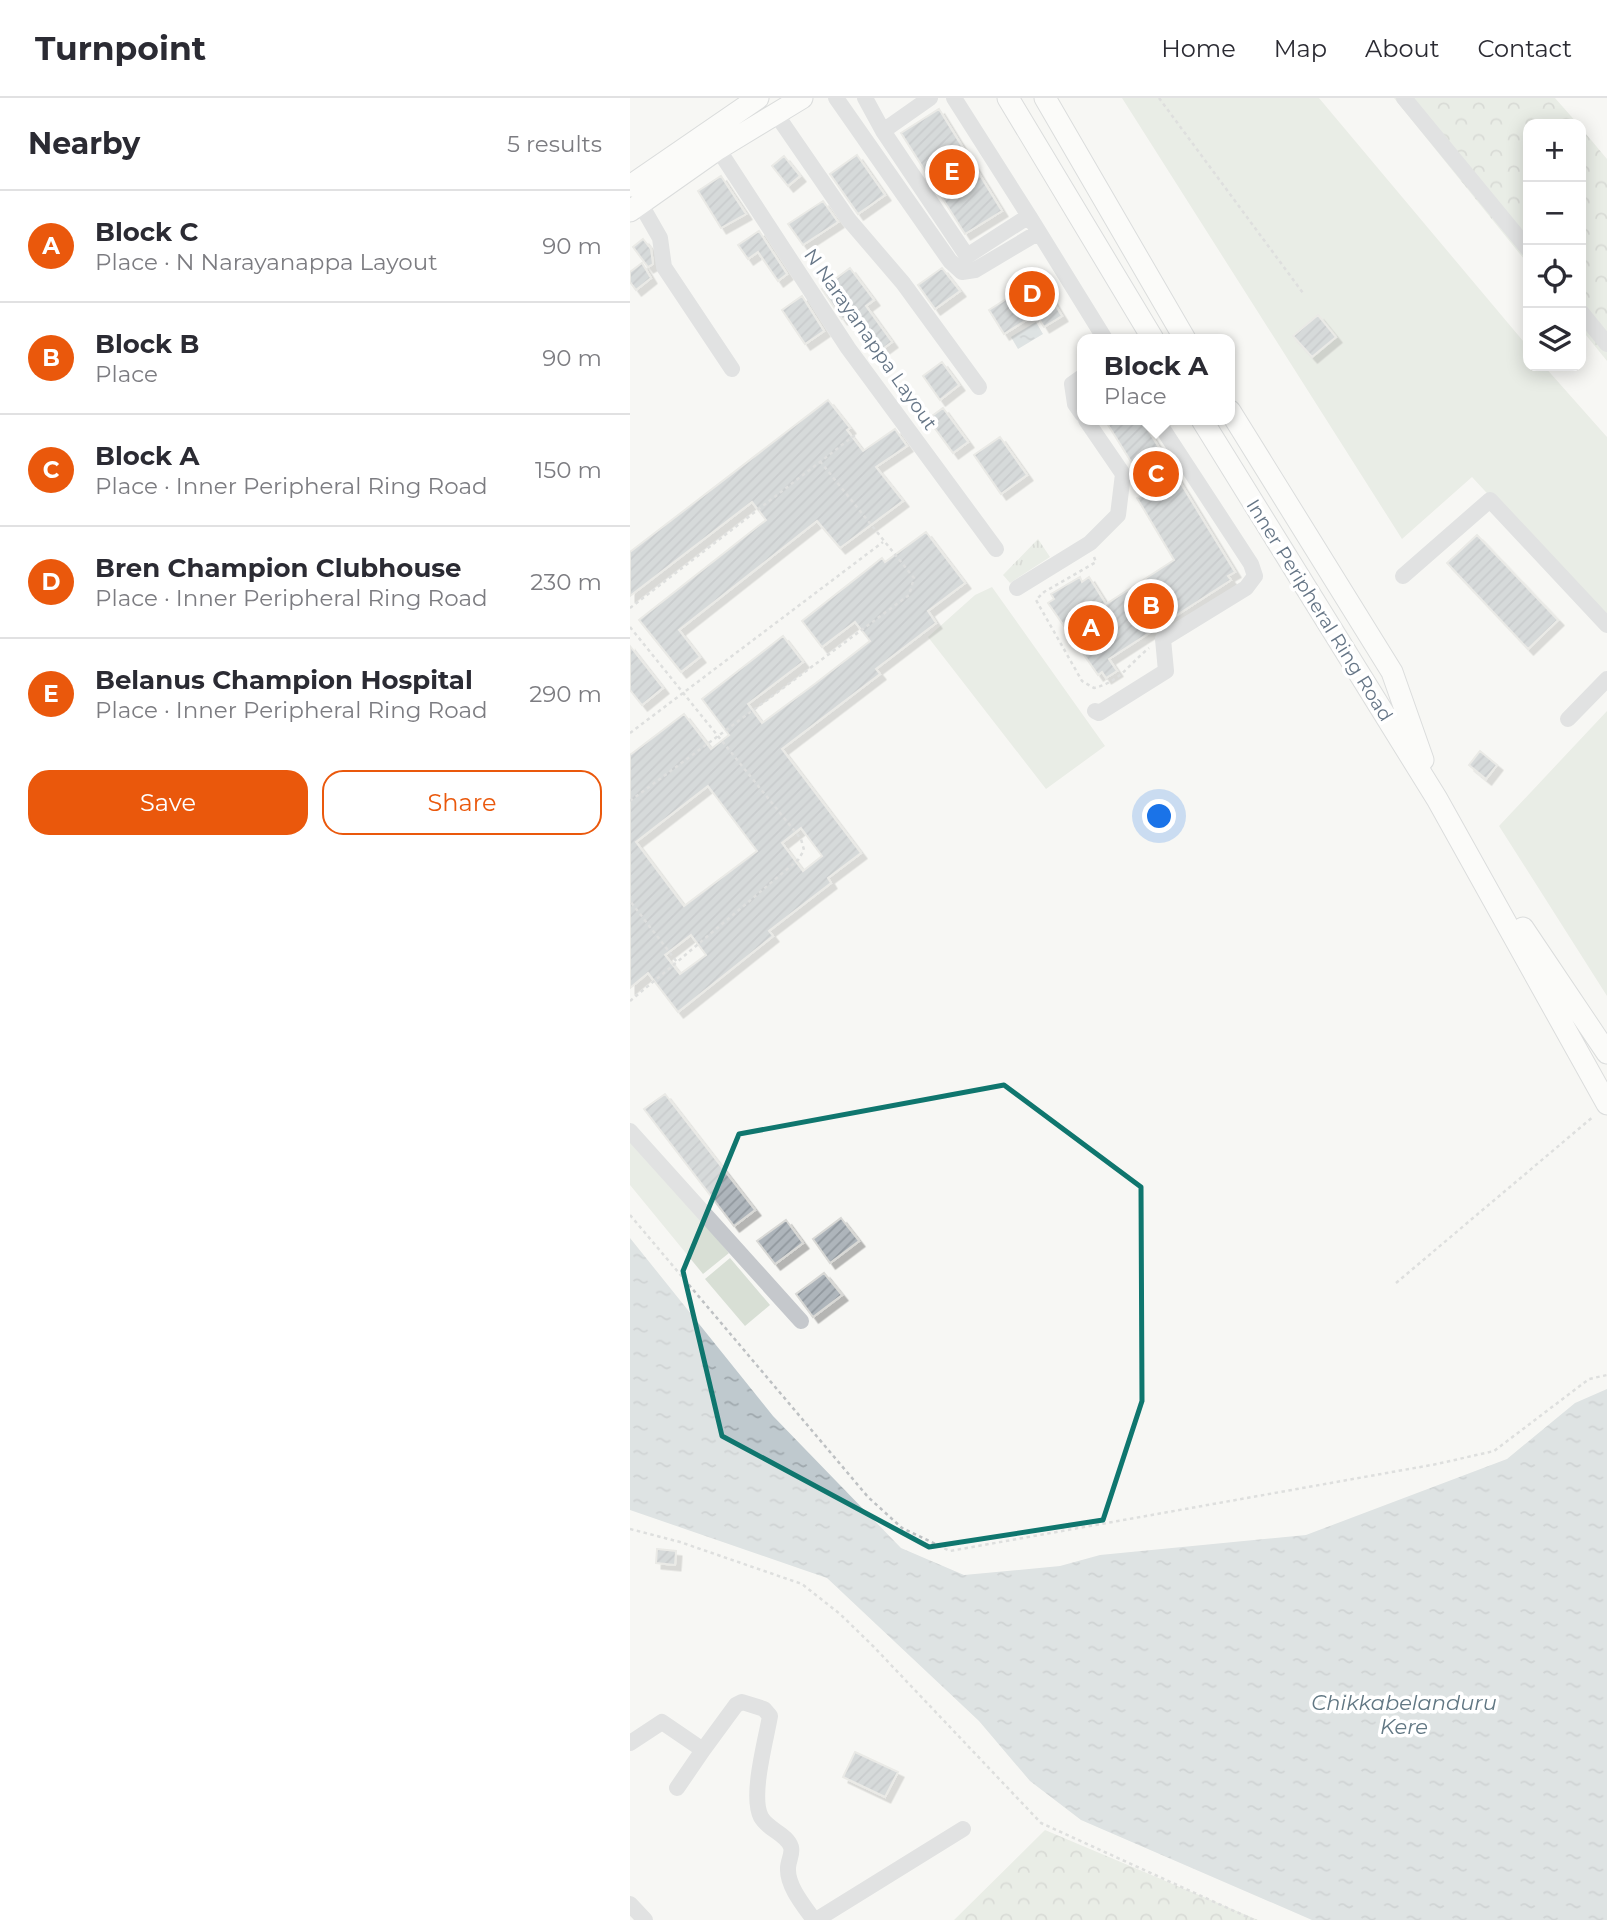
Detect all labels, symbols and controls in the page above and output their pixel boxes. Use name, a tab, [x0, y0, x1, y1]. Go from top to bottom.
text: Turnpoint	[35, 28, 206, 68]
text: Home	[1161, 34, 1236, 63]
text: Map	[1274, 34, 1327, 63]
text: About	[1365, 34, 1439, 63]
text: Contact	[1477, 34, 1572, 63]
map controls	[1523, 119, 1586, 371]
button: +	[1523, 119, 1586, 182]
text: Nearby	[28, 125, 140, 162]
text: 5 results	[507, 130, 602, 158]
pin: E	[929, 146, 975, 198]
button: −	[1523, 182, 1586, 245]
text: Block C	[95, 216, 198, 248]
text: A	[42, 232, 60, 260]
text: 90 m	[542, 232, 602, 260]
street label: N Narayanappa Layout	[799, 244, 942, 435]
button: locate	[1523, 245, 1586, 308]
text: Place · N Narayanappa Layout	[95, 248, 438, 276]
pin: D	[1009, 268, 1055, 320]
button: layers	[1523, 308, 1586, 371]
text: Block B	[95, 328, 199, 360]
popup	[1077, 334, 1235, 425]
text: B	[42, 344, 60, 372]
text: 90 m	[542, 344, 602, 372]
text: Block A	[1104, 350, 1208, 382]
text: Place	[95, 360, 158, 388]
text: Place	[1104, 382, 1167, 410]
text: Block A	[95, 440, 199, 472]
pin: C	[1133, 448, 1179, 500]
text: C	[43, 456, 59, 484]
text: 150 m	[535, 456, 602, 484]
text: Place · Inner Peripheral Ring Road	[95, 472, 488, 500]
street label: Inner Peripheral Ring Road	[1242, 495, 1398, 726]
text: Bren Champion Clubhouse	[95, 552, 461, 584]
text: D	[42, 568, 61, 596]
text: 230 m	[530, 568, 602, 596]
pin: B	[1128, 580, 1174, 632]
text: Place · Inner Peripheral Ring Road	[95, 584, 488, 612]
pin: A	[1068, 602, 1114, 654]
text: Belanus Champion Hospital	[95, 664, 473, 696]
text: E	[43, 680, 59, 708]
text: 290 m	[529, 680, 602, 708]
text: Place · Inner Peripheral Ring Road	[95, 696, 488, 724]
button: Save	[28, 770, 308, 835]
button: Share	[322, 770, 602, 835]
your location	[1142, 799, 1176, 833]
water label: Chikkabelanduru Kere	[1311, 1690, 1497, 1739]

